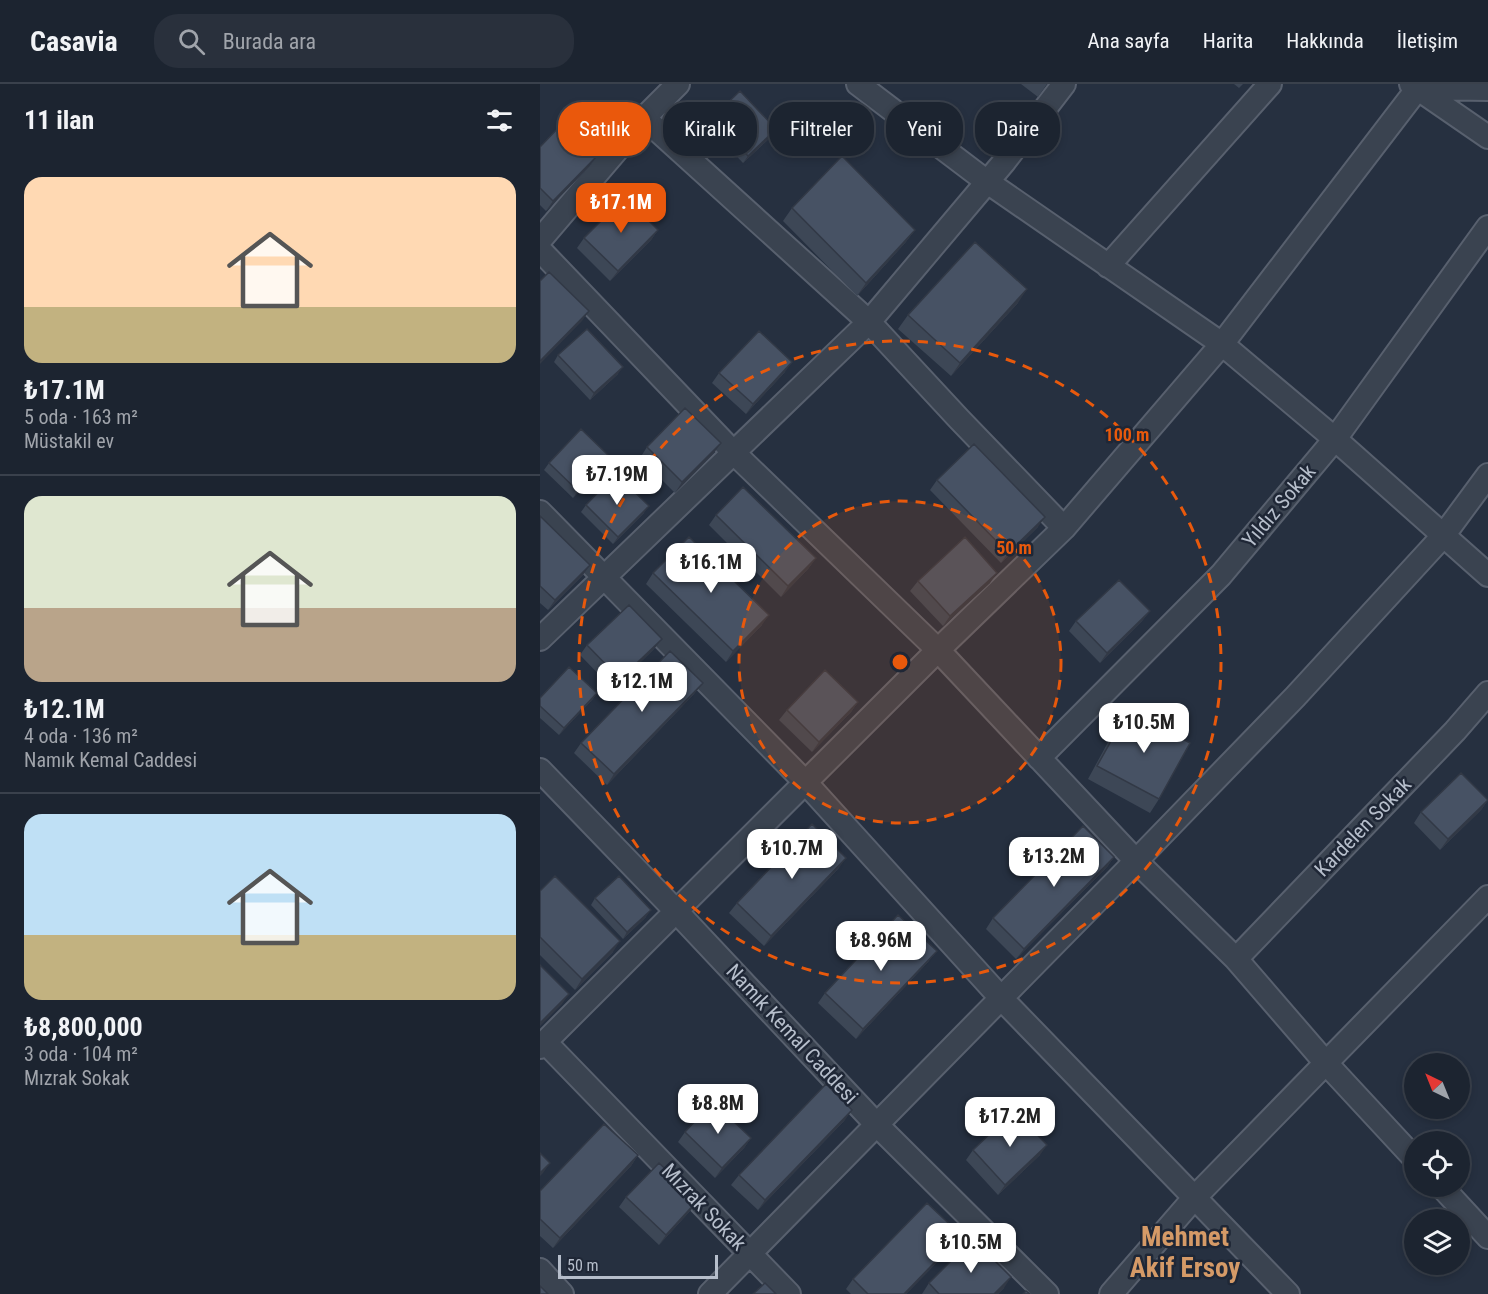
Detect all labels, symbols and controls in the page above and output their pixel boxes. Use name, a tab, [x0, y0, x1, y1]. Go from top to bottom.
search box	[154, 14, 574, 68]
text: Casavia	[30, 25, 118, 58]
icon: search	[175, 25, 208, 58]
text: Burada ara	[223, 29, 316, 54]
text: Ana sayfa	[1087, 29, 1170, 53]
text: Harita	[1203, 29, 1253, 53]
text: Hakkında	[1286, 29, 1364, 53]
text: İletişim	[1397, 29, 1458, 53]
chip: Satılık	[558, 102, 651, 156]
chip: Kiralık	[663, 102, 757, 156]
chip: Filtreler	[769, 102, 874, 156]
chip: Yeni	[886, 102, 963, 156]
chip: Daire	[975, 102, 1060, 156]
icon: filters	[483, 104, 516, 137]
text: 11 ilan	[24, 105, 94, 135]
pin: ₺17.1M	[572, 183, 670, 234]
text: ₺17.1M	[590, 190, 652, 214]
icon: home	[216, 216, 324, 324]
text: ₺17.1M	[24, 375, 105, 405]
text: 5 oda · 163 m²	[24, 405, 138, 429]
text: 100 m	[1105, 424, 1149, 445]
text: Müstakil ev	[24, 429, 114, 453]
pin: ₺7.19M	[568, 455, 666, 506]
street label: Yıldız Sokak	[1237, 459, 1321, 552]
text: ₺7.19M	[586, 462, 648, 486]
icon: home	[216, 535, 324, 643]
text: 50 m	[996, 537, 1032, 558]
pin: ₺16.1M	[662, 543, 760, 594]
text: ₺16.1M	[680, 550, 742, 574]
centre of rings	[890, 652, 910, 672]
pin: ₺12.1M	[593, 662, 691, 713]
text: ₺12.1M	[611, 669, 673, 693]
text: ₺12.1M	[24, 694, 105, 724]
pin: ₺10.5M	[1095, 703, 1193, 754]
text: ₺10.5M	[1113, 710, 1175, 734]
text: 4 oda · 136 m²	[24, 724, 138, 748]
text: Namık Kemal Caddesi	[24, 748, 197, 772]
street label: Kardelen Sokak	[1310, 772, 1416, 881]
pin: ₺10.7M	[743, 829, 841, 880]
text: ₺10.7M	[761, 836, 823, 860]
pin: ₺13.2M	[1005, 837, 1103, 888]
text: ₺13.2M	[1023, 844, 1085, 868]
icon: home	[216, 853, 324, 961]
pin: ₺8.96M	[832, 921, 930, 972]
text: ₺8.96M	[850, 928, 912, 952]
street label: Namık Kemal Caddesi	[721, 959, 863, 1109]
text: ₺8,800,000	[24, 1012, 143, 1042]
text: 3 oda · 104 m²	[24, 1042, 138, 1066]
north arrow	[1404, 1053, 1470, 1119]
map controls	[1404, 1053, 1470, 1275]
text: Mızrak Sokak	[24, 1066, 130, 1090]
pin: ₺8.8M	[676, 1084, 760, 1135]
text: ₺8.8M	[692, 1091, 744, 1115]
pin: ₺17.2M	[961, 1097, 1059, 1148]
text: ₺17.2M	[979, 1104, 1041, 1128]
button: locate	[1404, 1131, 1470, 1197]
street label: Mızrak Sokak	[657, 1159, 751, 1256]
button: layers	[1404, 1209, 1470, 1275]
district label: Mehmet Akif Ersoy	[1130, 1221, 1240, 1284]
pin: ₺10.5M	[922, 1223, 1020, 1274]
text: ₺10.5M	[940, 1230, 1002, 1254]
scale bar	[558, 1252, 718, 1280]
text: 50 m	[567, 1256, 599, 1275]

